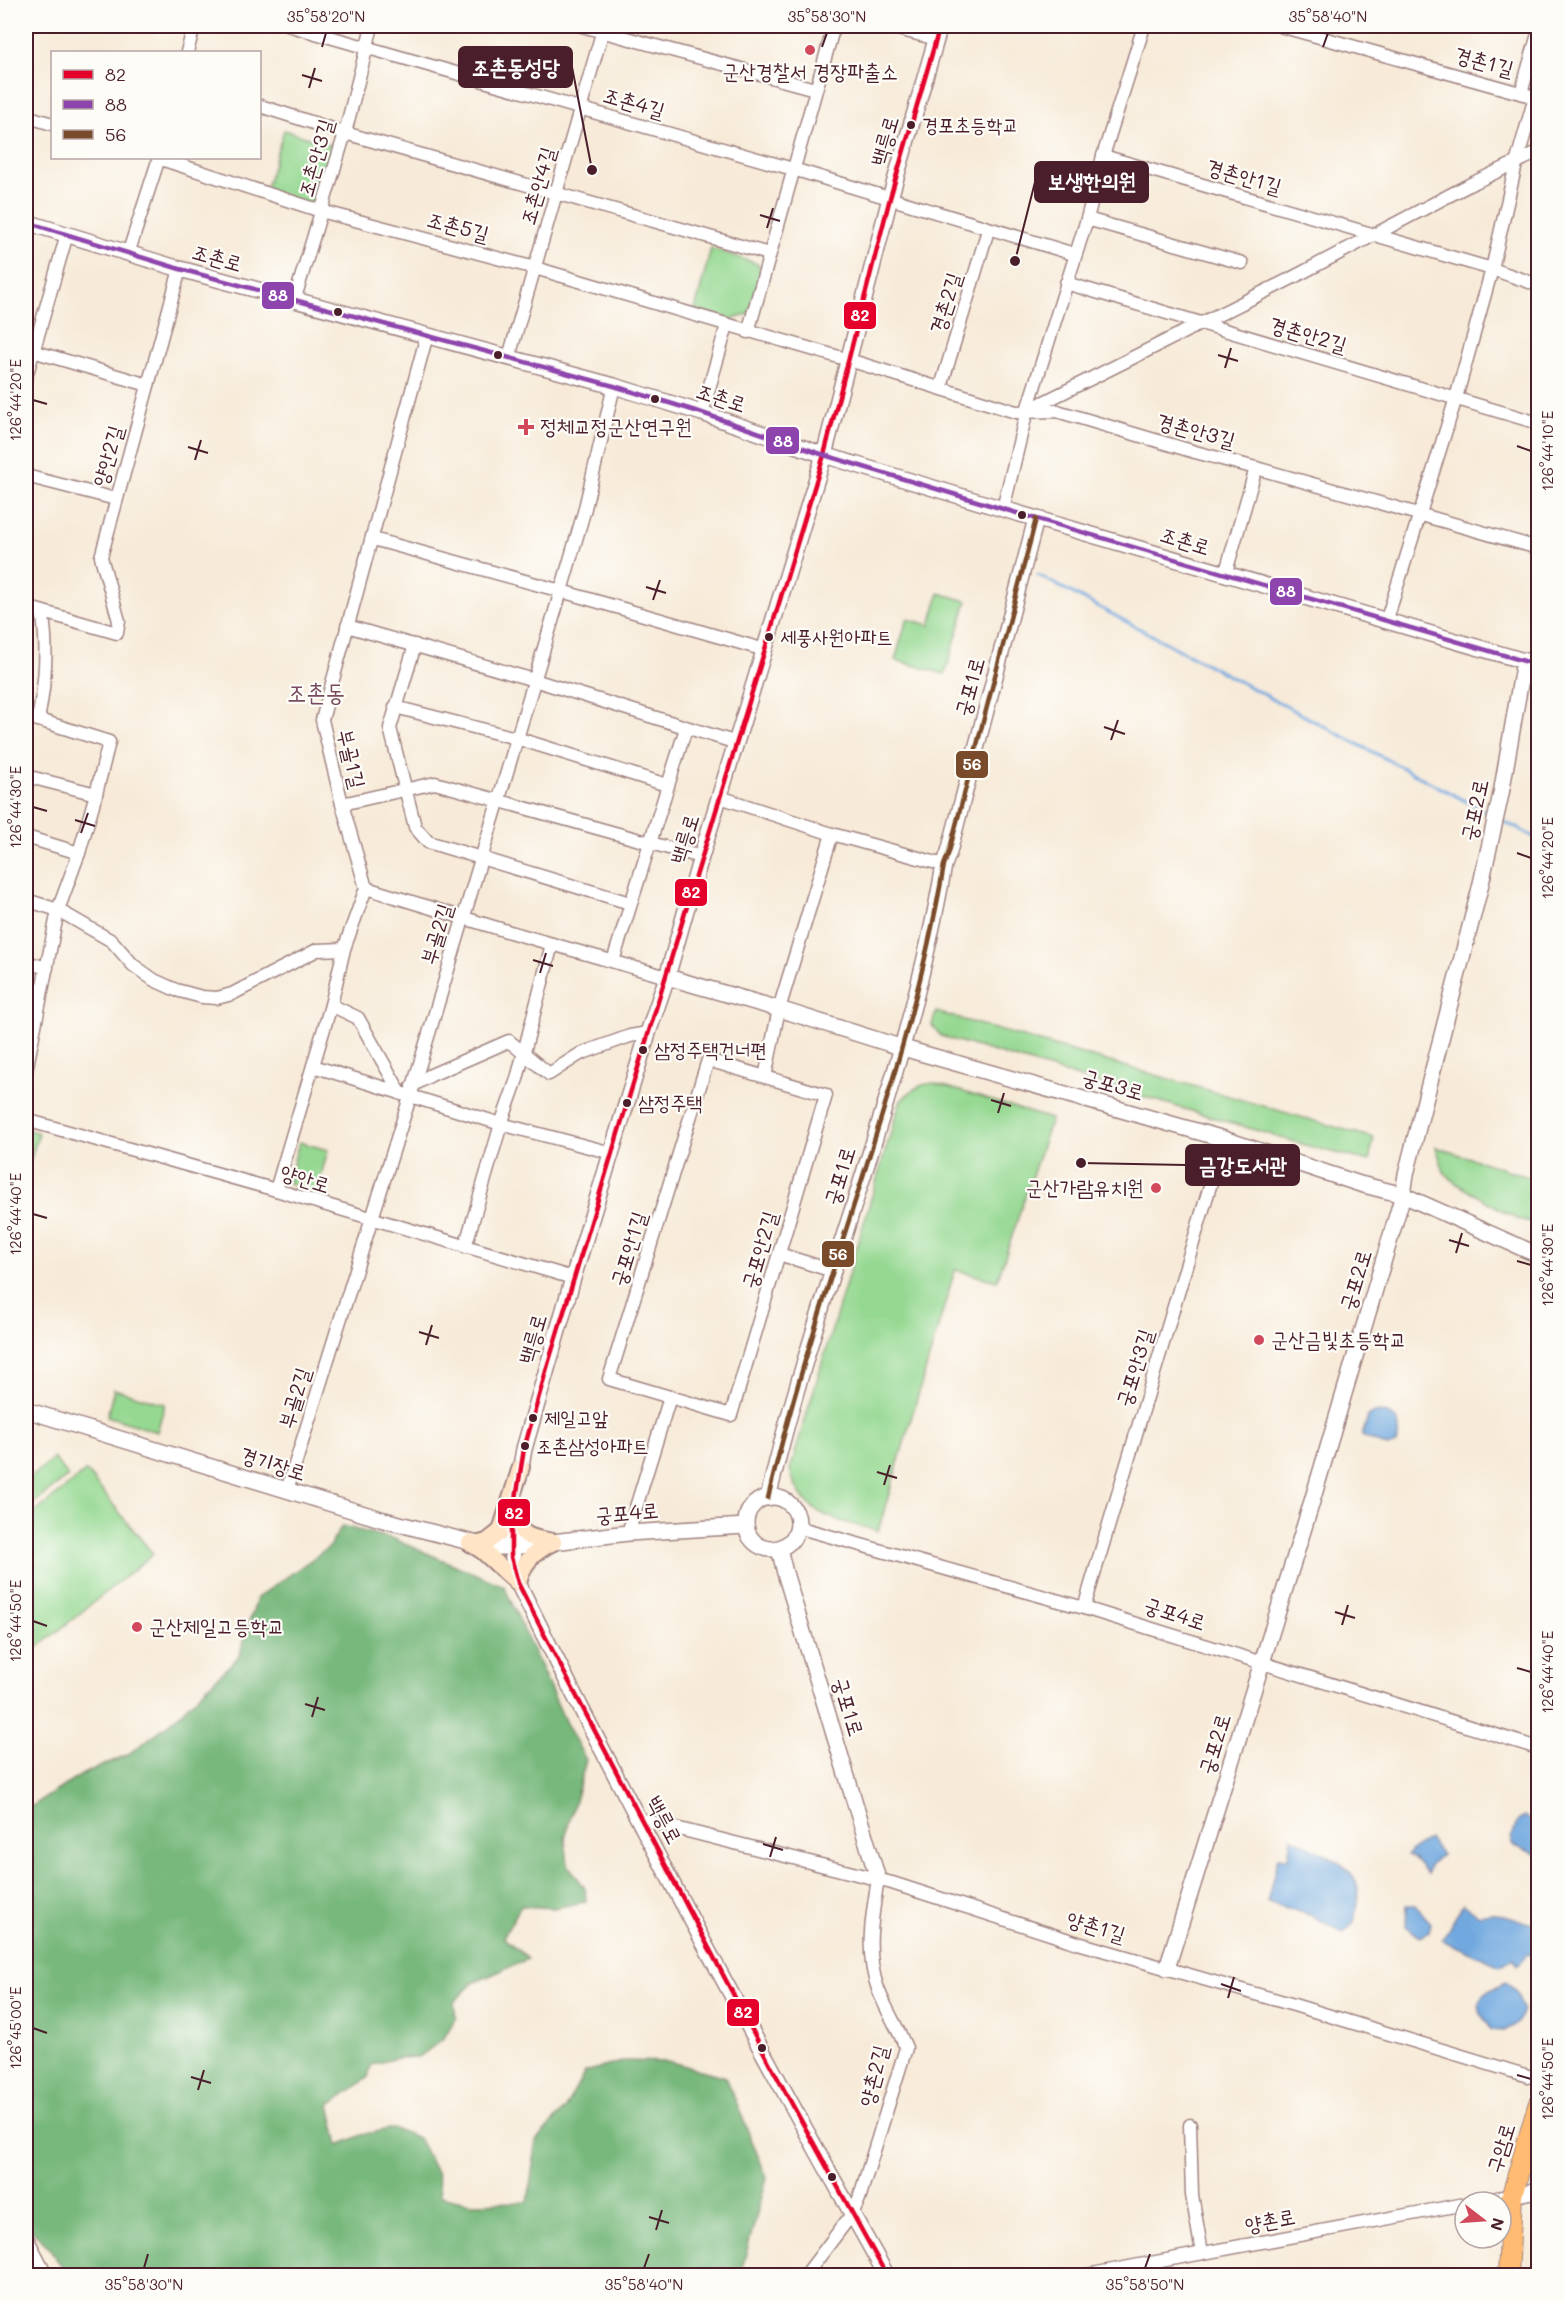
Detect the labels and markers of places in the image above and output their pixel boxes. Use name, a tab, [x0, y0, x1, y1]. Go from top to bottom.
marker: 군산경찰서 경장파출소	[803, 43, 817, 57]
callout: 조촌동성당	[459, 47, 572, 87]
place label: 군산경찰서 경장파출소	[722, 57, 898, 84]
place label: 경포초등학교	[922, 111, 1019, 137]
marker: 경포초등학교	[905, 119, 917, 131]
callout: 보생한의원	[1035, 162, 1148, 202]
unlabelled marker	[332, 306, 344, 318]
unlabelled marker	[492, 349, 504, 361]
unlabelled marker	[649, 393, 661, 405]
place label: 정체교정군산연구원	[540, 412, 692, 439]
marker: 정체교정군산연구원	[517, 418, 535, 436]
unlabelled marker	[1016, 509, 1028, 521]
place label: 세풍사원아파트	[780, 623, 893, 649]
marker: 세풍사원아파트	[763, 631, 775, 643]
place label: 삼정주택건너편	[654, 1036, 767, 1062]
marker: 삼정주택건너편	[637, 1044, 649, 1056]
place label: 삼정주택	[638, 1089, 702, 1115]
marker: 삼정주택	[621, 1097, 633, 1109]
callout: 금강도서관	[1186, 1145, 1299, 1185]
place label: 군산가람유치원	[1026, 1173, 1144, 1200]
marker: 군산가람유치원	[1149, 1181, 1163, 1195]
place label: 군산금빛초등학교	[1271, 1325, 1406, 1352]
marker: 군산금빛초등학교	[1252, 1333, 1266, 1347]
place label: 제일고앞	[544, 1404, 608, 1430]
marker: 제일고앞	[527, 1412, 539, 1424]
place label: 조촌삼성아파트	[536, 1432, 649, 1458]
marker: 조촌삼성아파트	[519, 1440, 531, 1452]
place label: 군산제일고등학교	[149, 1612, 284, 1639]
marker: 군산제일고등학교	[130, 1620, 144, 1634]
unlabelled marker	[756, 2042, 768, 2054]
unlabelled marker	[826, 2171, 838, 2183]

